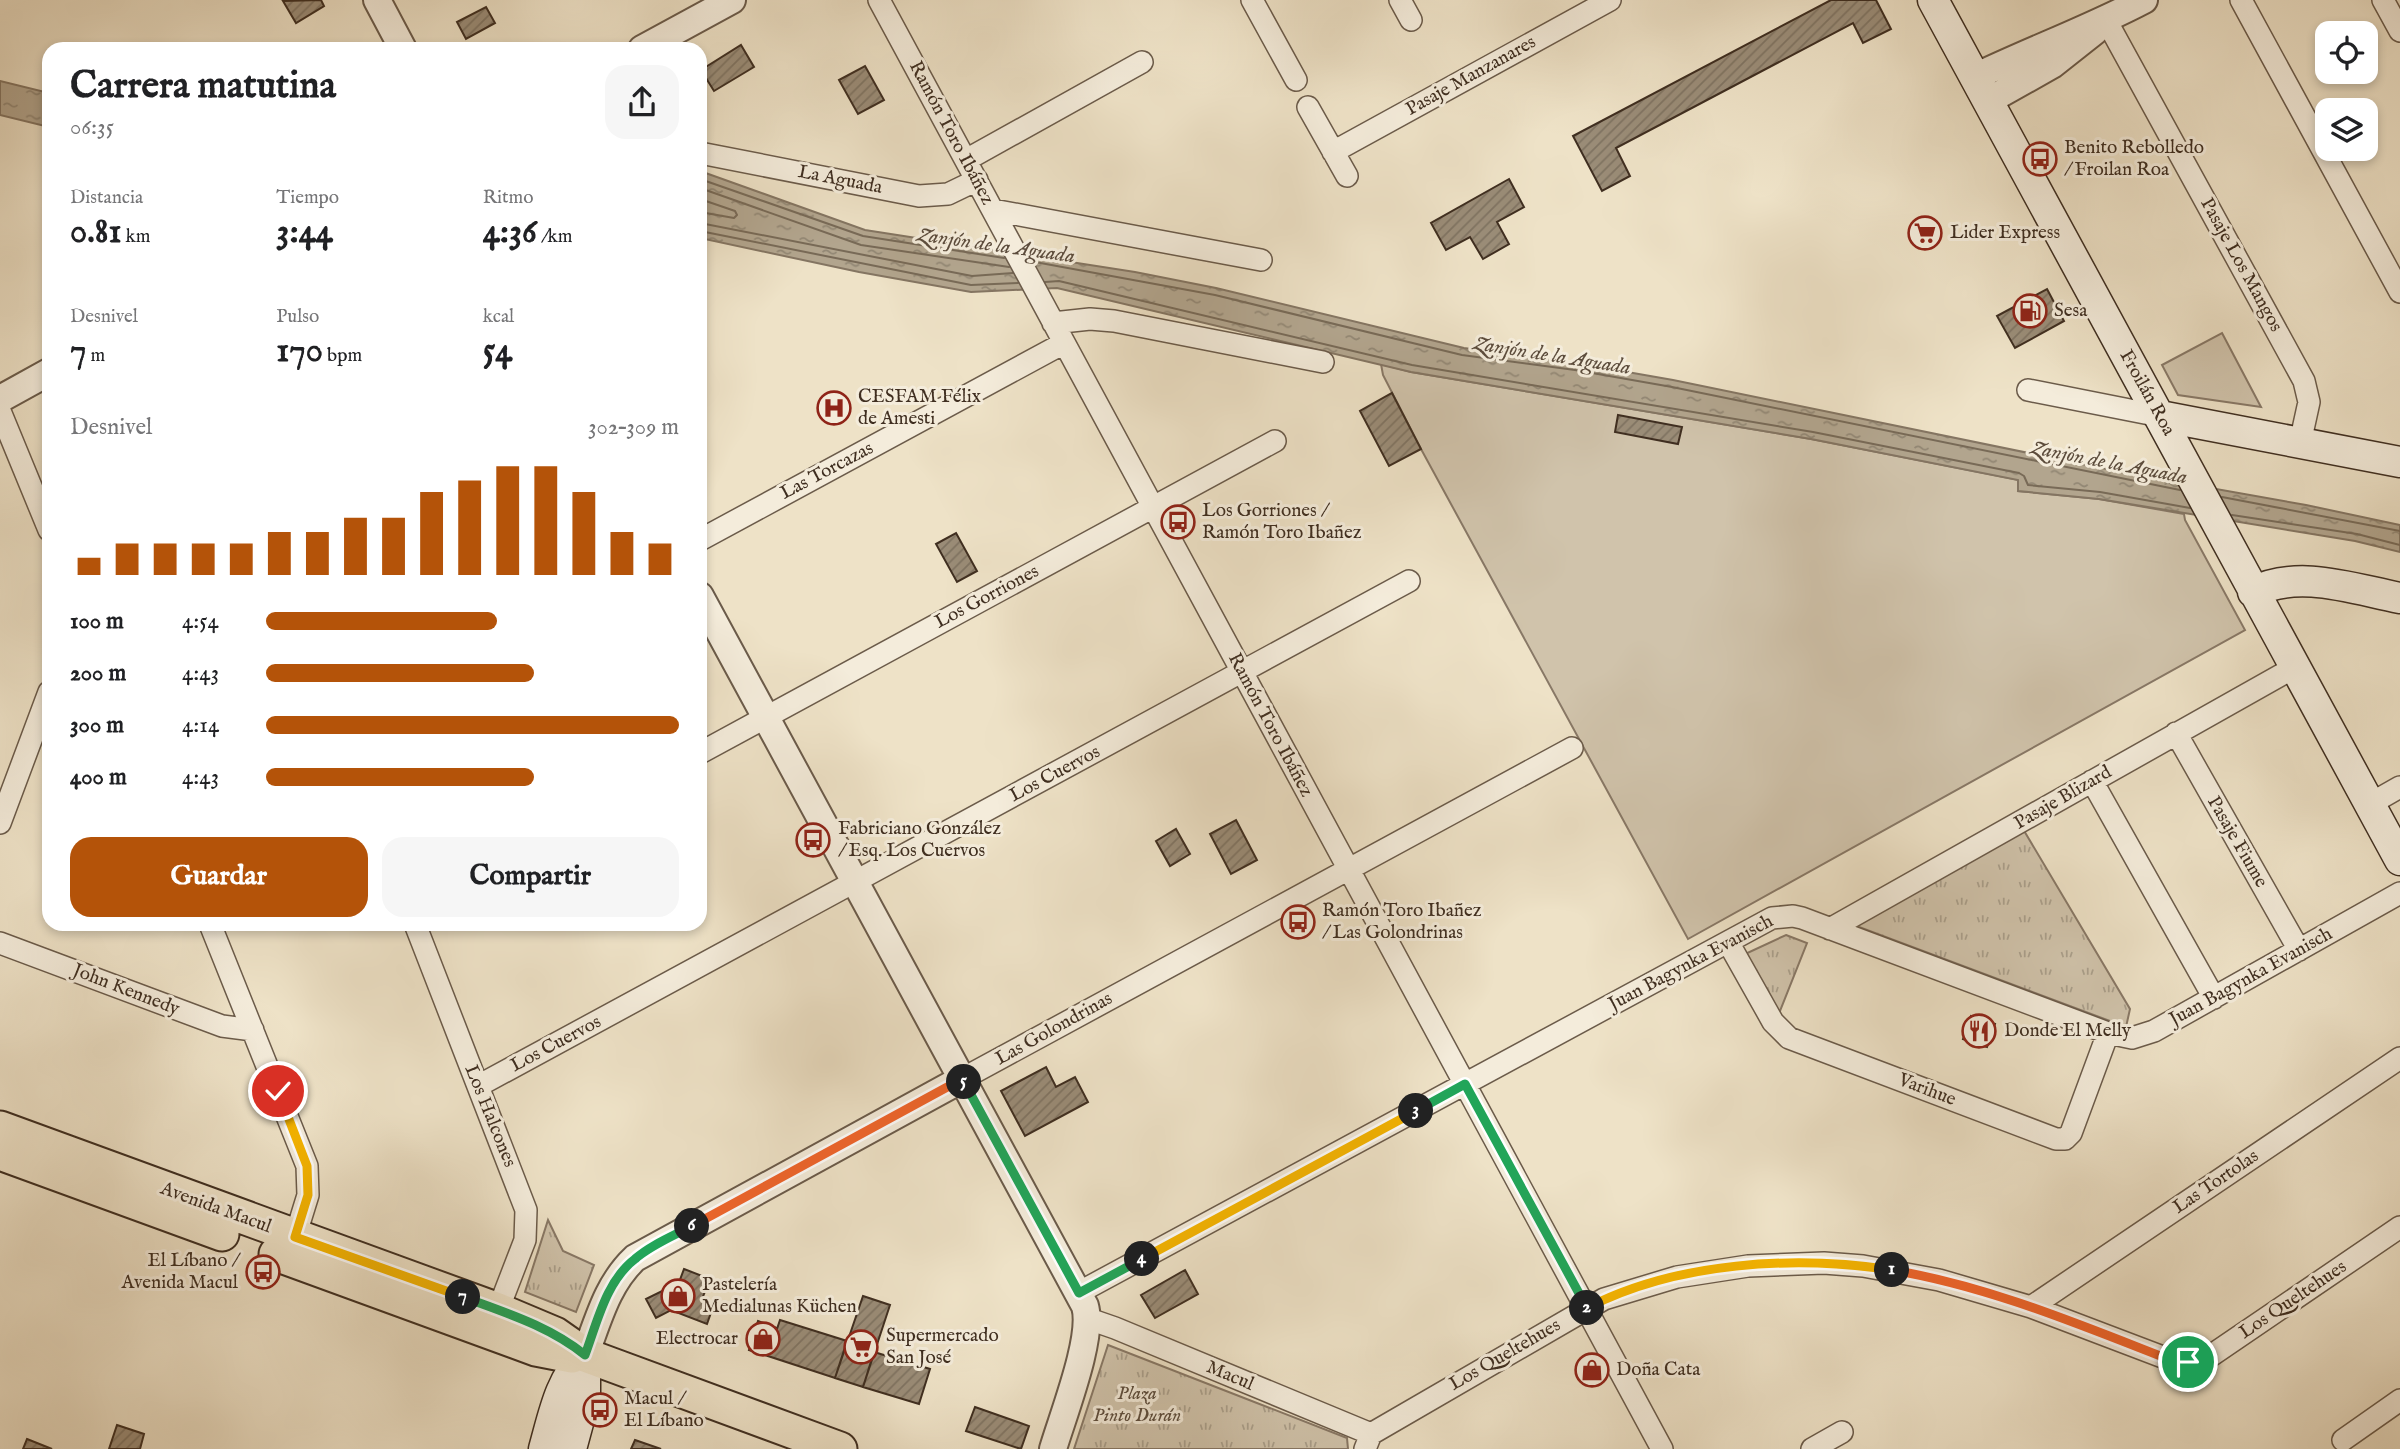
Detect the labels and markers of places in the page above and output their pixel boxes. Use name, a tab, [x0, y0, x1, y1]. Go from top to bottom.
place label: Benito Rebolledo / Froilan Roa	[2064, 136, 2204, 182]
bus stop icon: Benito Rebolledo / Froilan Roa	[2021, 140, 2059, 178]
supermarket icon: Lider Express	[1906, 214, 1944, 252]
place label: Lider Express	[1950, 221, 2060, 245]
fuel station icon: Sesa	[2011, 292, 2049, 330]
place label: Sesa	[2054, 299, 2088, 323]
place label: CESFAM Félix de Amesti	[858, 385, 981, 431]
hospital icon: CESFAM Félix de Amesti	[815, 389, 853, 427]
place label: Los Gorriones / Ramón Toro Ibañez	[1202, 499, 1362, 545]
bus stop icon: Los Gorriones / Ramón Toro Ibañez	[1159, 503, 1197, 541]
place label: Fabriciano González / Esq. Los Cuervos	[838, 817, 1001, 863]
bus stop icon: Fabriciano González / Esq. Los Cuervos	[794, 821, 832, 859]
place label: Ramón Toro Ibañez / Las Golondrinas	[1322, 899, 1482, 945]
bus stop icon: Ramón Toro Ibañez / Las Golondrinas	[1279, 903, 1317, 941]
restaurant icon: Donde El Melly	[1960, 1012, 1998, 1050]
place label: Donde El Melly	[2004, 1019, 2132, 1043]
pin	[248, 1061, 308, 1121]
pin: 5	[946, 1064, 982, 1100]
pin: 3	[1398, 1094, 1434, 1128]
pin: 6	[674, 1208, 710, 1244]
pin: 4	[1124, 1242, 1160, 1276]
place label: El Líbano / Avenida Macul	[121, 1249, 242, 1295]
pin: 1	[1874, 1252, 1910, 1288]
bus stop icon: El Líbano / Avenida Macul	[244, 1253, 282, 1291]
place label: Pastelería Medialunas Küchen	[702, 1273, 857, 1319]
shop icon: Pastelería Medialunas Küchen	[659, 1277, 697, 1315]
pin: 7	[446, 1280, 480, 1314]
pin: 2	[1570, 1290, 1604, 1326]
shop icon: Electrocar	[744, 1320, 782, 1358]
place label: Supermercado San José	[886, 1324, 999, 1370]
place label: Electrocar	[656, 1327, 738, 1351]
supermarket icon: Supermercado San José	[842, 1328, 880, 1366]
pin	[2158, 1332, 2218, 1392]
shop icon: Doña Cata	[1573, 1351, 1611, 1389]
place label: Doña Cata	[1616, 1358, 1701, 1382]
place label: Macul / El Líbano	[624, 1387, 704, 1433]
bus stop icon: Macul / El Líbano	[581, 1391, 619, 1429]

